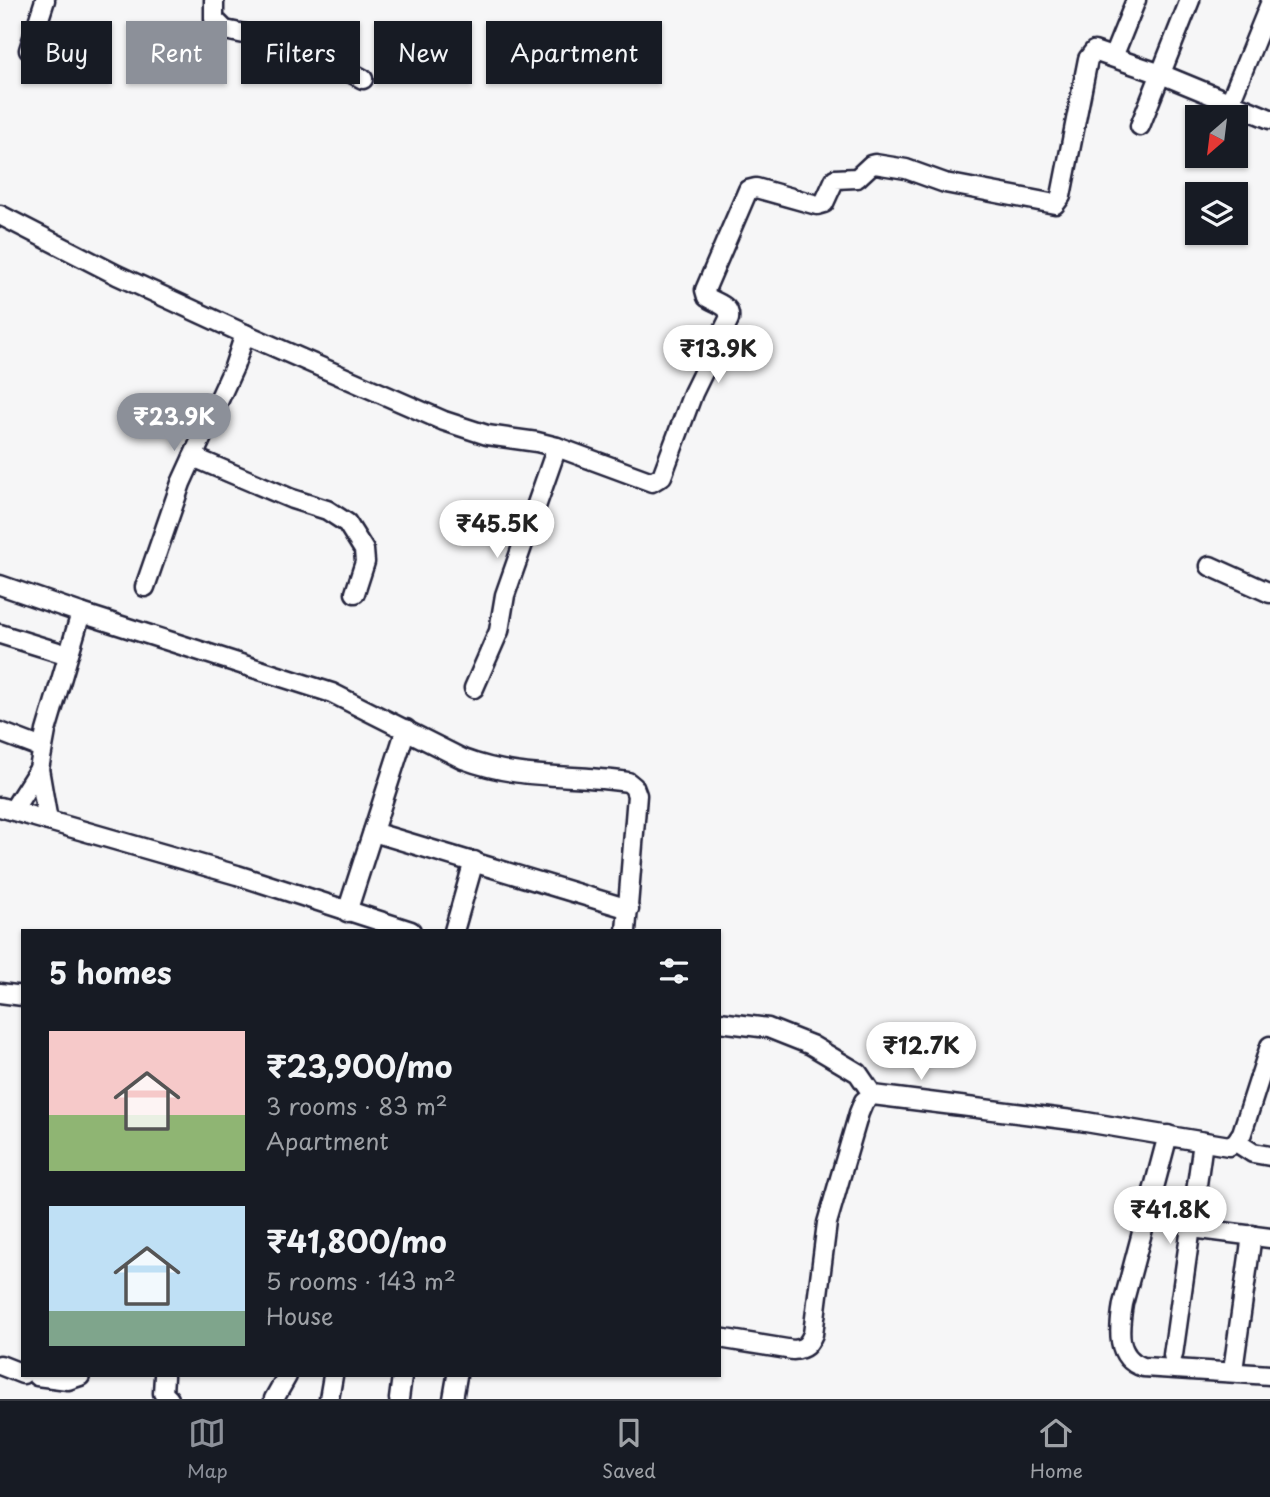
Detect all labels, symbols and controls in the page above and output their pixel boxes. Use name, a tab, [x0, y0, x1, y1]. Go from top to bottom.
chip: Buy	[21, 21, 112, 84]
chip: Rent	[126, 21, 227, 84]
chip: Filters	[241, 21, 360, 84]
chip: New	[374, 21, 472, 84]
chip: Apartment	[486, 21, 662, 84]
north arrow	[1185, 105, 1248, 168]
map controls	[1185, 105, 1248, 245]
button: layers	[1185, 182, 1248, 245]
pin: ₹13.9K	[661, 326, 775, 385]
text: ₹13.9K	[679, 330, 757, 365]
pin: ₹23.9K	[117, 393, 231, 453]
text: ₹23.9K	[133, 398, 215, 433]
pin: ₹45.5K	[440, 500, 554, 560]
text: ₹45.5K	[455, 505, 539, 540]
text: 5 homes	[49, 949, 172, 994]
icon: filters	[655, 952, 693, 990]
pin: ₹12.7K	[864, 1023, 978, 1082]
text: ₹12.7K	[882, 1027, 960, 1062]
text: ₹23,900/mo	[266, 1043, 452, 1088]
icon: home	[105, 1059, 189, 1143]
text: 3 rooms · 83 m²	[266, 1088, 448, 1123]
text: Apartment	[266, 1123, 389, 1158]
pin: ₹41.8K	[1113, 1186, 1227, 1246]
text: ₹41.8K	[1130, 1191, 1210, 1226]
text: ₹41,800/mo	[266, 1218, 447, 1263]
icon: home	[105, 1234, 189, 1318]
text: 5 rooms · 143 m²	[266, 1263, 456, 1298]
text: House	[266, 1298, 333, 1333]
tab: Map	[187, 1414, 228, 1484]
tab: Saved	[602, 1414, 656, 1484]
tab: Home	[1030, 1414, 1083, 1484]

